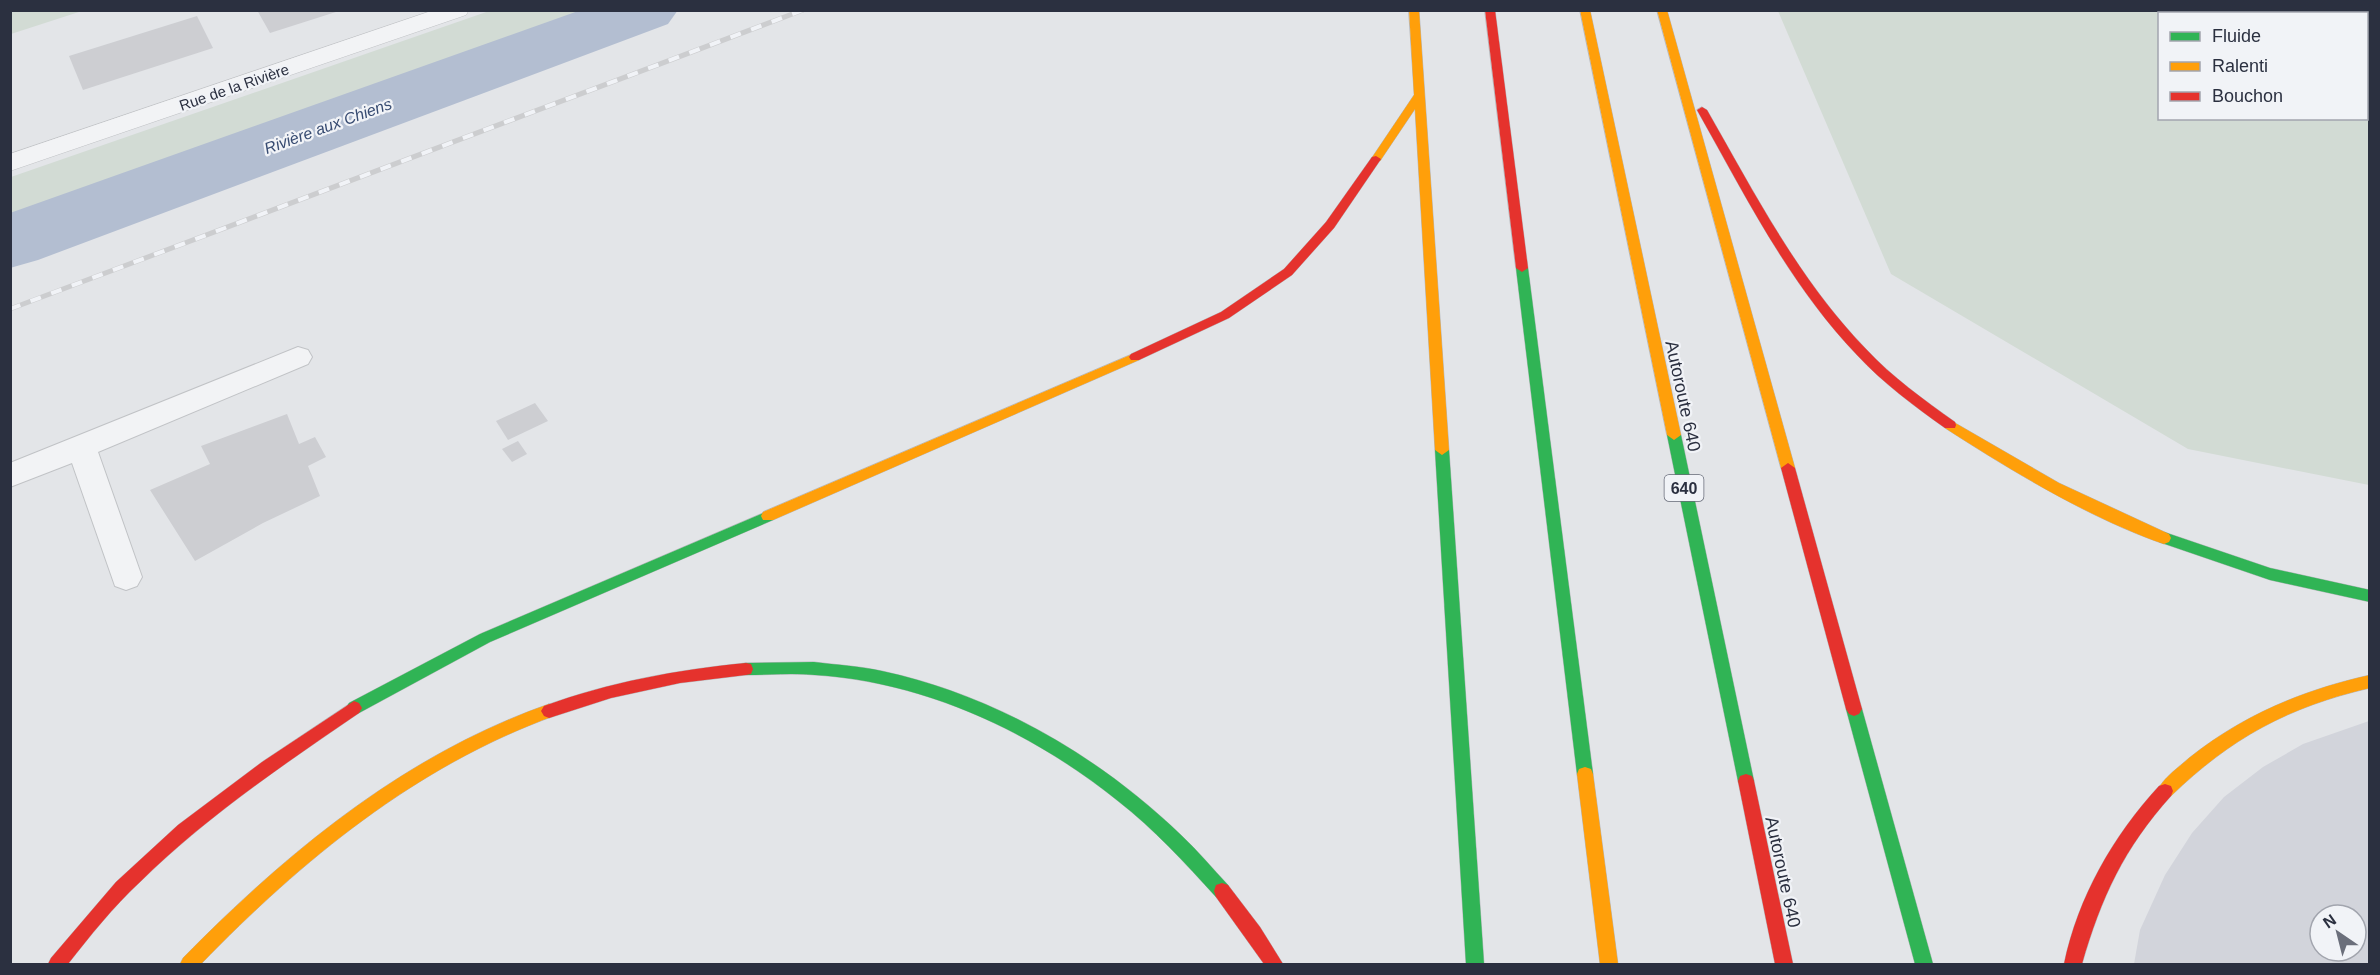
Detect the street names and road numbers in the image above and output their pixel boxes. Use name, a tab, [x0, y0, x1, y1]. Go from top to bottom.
street label: Rue de la Rivière	[177, 60, 291, 114]
street label: Autoroute 640	[1661, 339, 1705, 453]
road number: 640	[1664, 475, 1704, 501]
street label: Autoroute 640	[1761, 815, 1805, 929]

